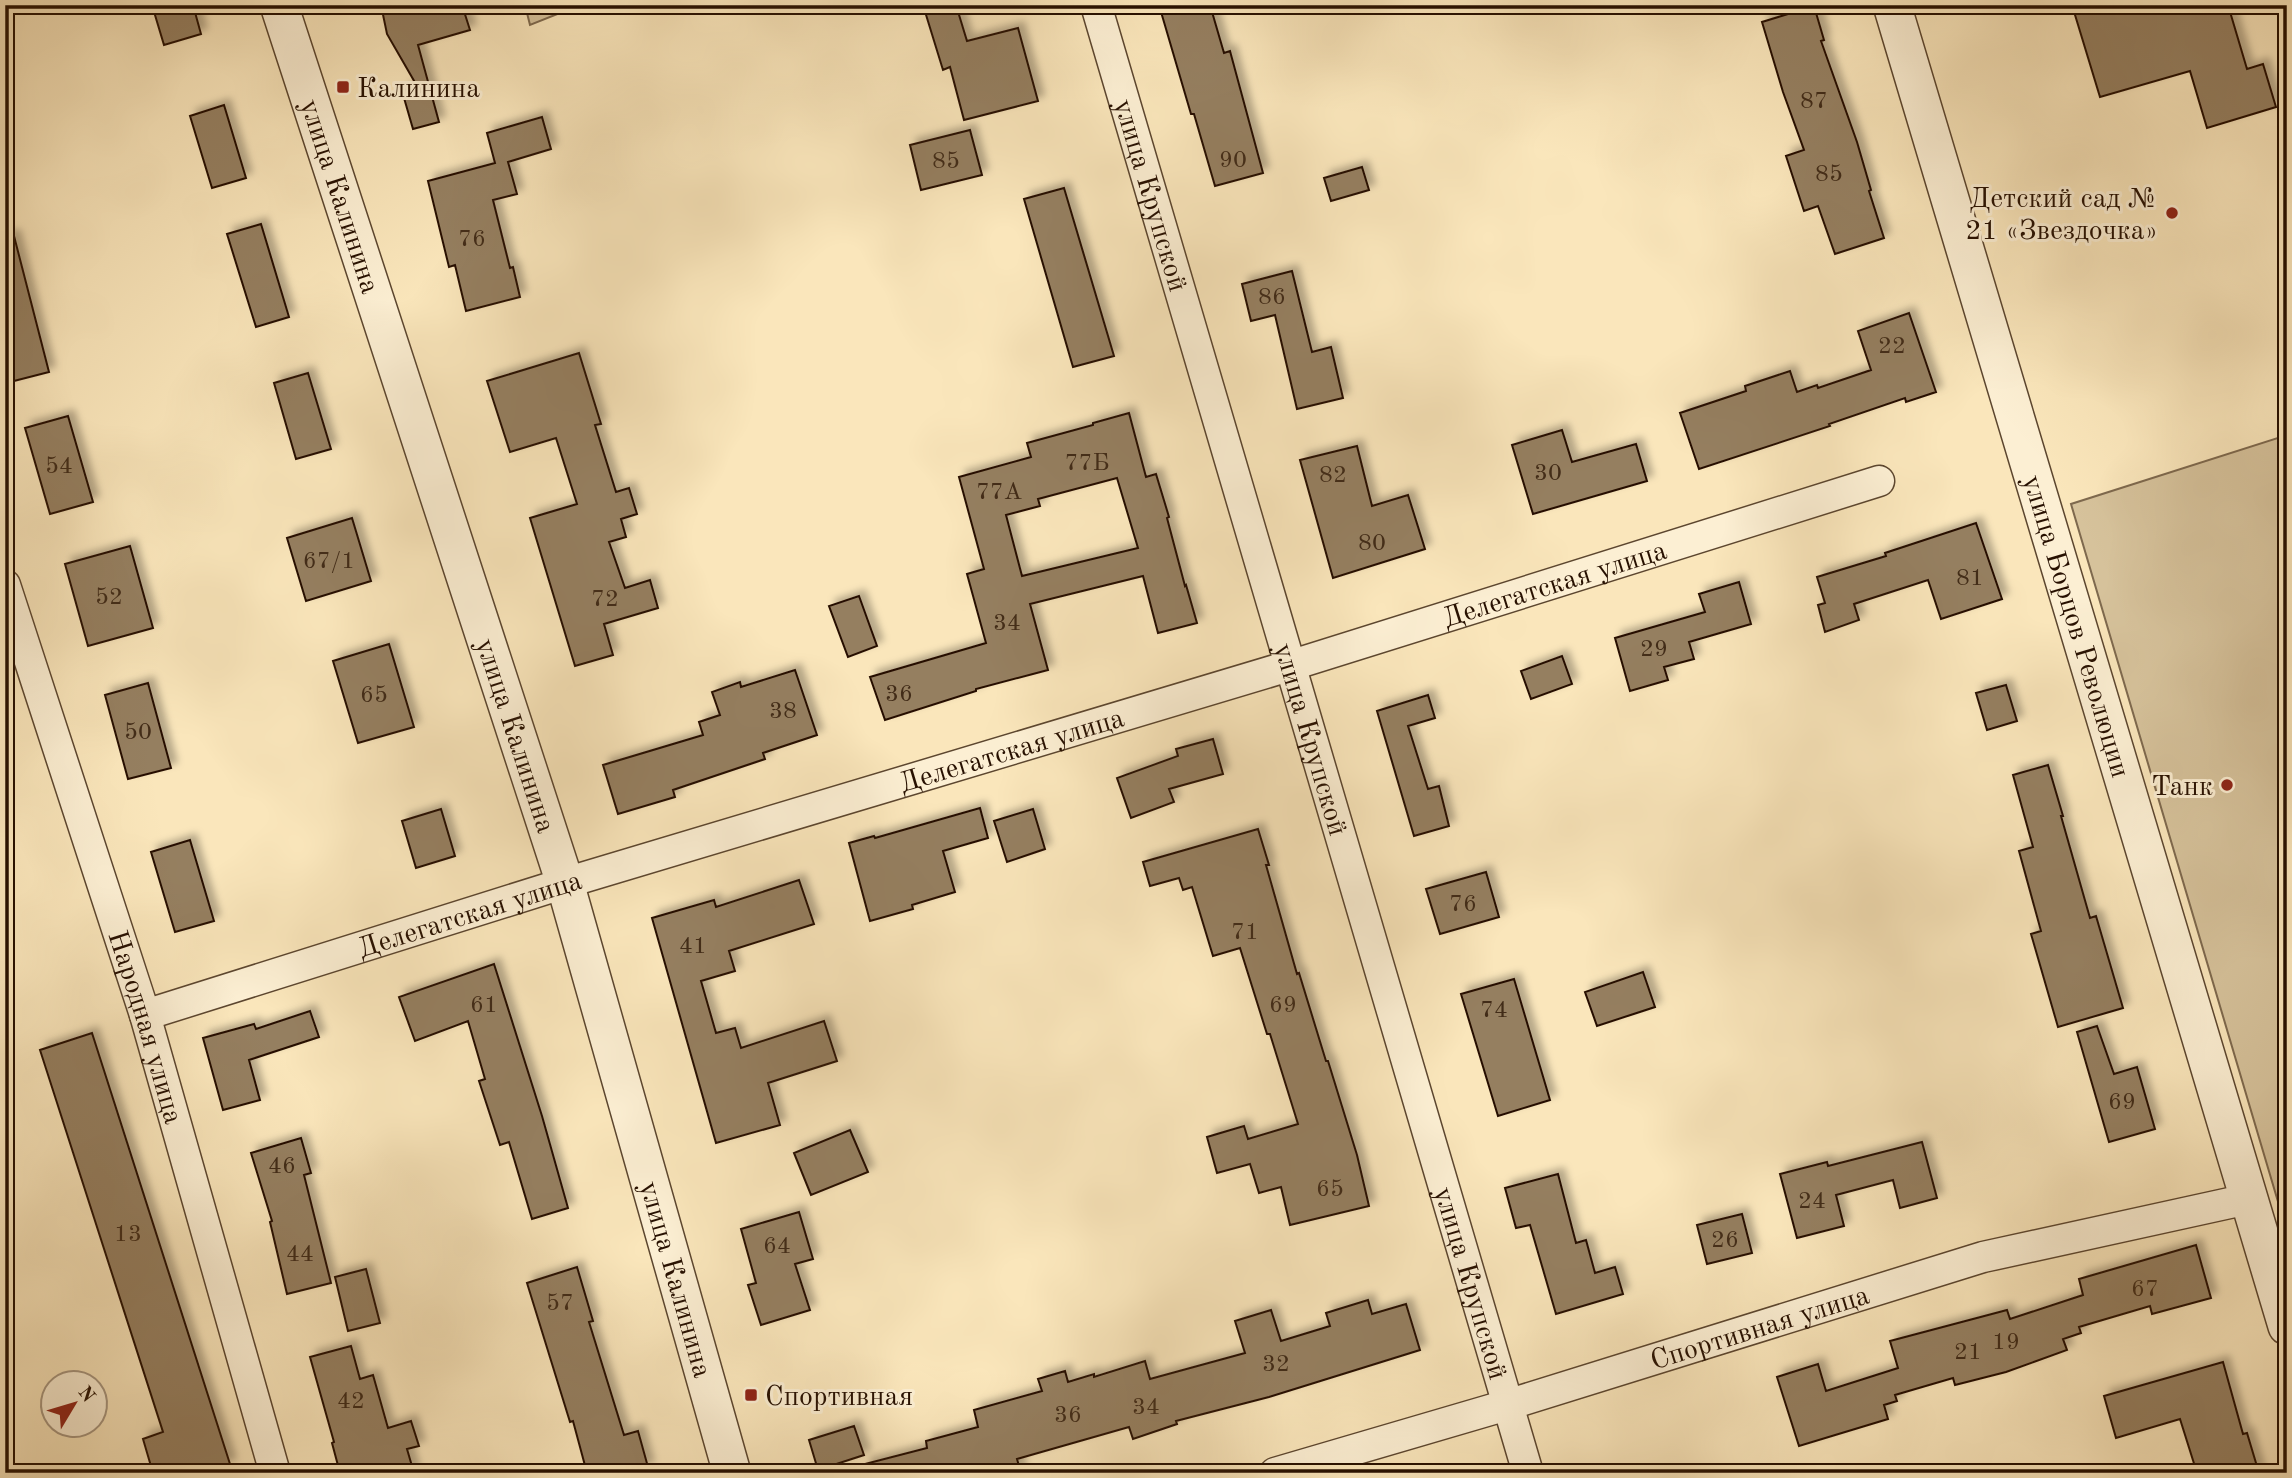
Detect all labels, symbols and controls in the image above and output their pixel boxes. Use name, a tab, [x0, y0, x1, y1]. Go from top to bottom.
place label: Калинина	[357, 76, 480, 104]
marker: Калинина	[335, 79, 351, 95]
house number: 87	[1800, 90, 1828, 114]
street label: улица Калинина	[294, 96, 383, 298]
street label: улица Крупской	[1107, 96, 1191, 295]
house number: 90	[1219, 149, 1247, 173]
house number: 85	[932, 150, 960, 174]
house number: 85	[1815, 163, 1843, 187]
place label: Детский сад № 21 «Звездочка»	[1965, 186, 2158, 246]
marker: Детский сад № 21 «Звездочка»	[2164, 205, 2180, 221]
house number: 76	[458, 228, 486, 252]
house number: 86	[1258, 286, 1286, 310]
house number: 22	[1878, 335, 1906, 359]
house number: 77Б	[1065, 452, 1109, 476]
house number: 54	[45, 455, 73, 479]
house number: 30	[1534, 462, 1562, 486]
house number: 82	[1319, 464, 1347, 488]
street label: улица Борцов Революции	[2016, 472, 2133, 781]
house number: 77А	[976, 481, 1022, 505]
house number: 80	[1358, 532, 1386, 556]
street label: Делегатская улица	[1440, 537, 1671, 634]
house number: 67/1	[303, 550, 355, 574]
house number: 81	[1956, 567, 1984, 591]
house number: 52	[95, 586, 123, 610]
house number: 72	[591, 588, 619, 612]
house number: 34	[993, 612, 1021, 636]
street label: улица Калинина	[469, 636, 559, 837]
house number: 29	[1640, 638, 1668, 662]
street label: улица Крупской	[1268, 640, 1351, 839]
house number: 36	[885, 683, 913, 707]
house number: 65	[360, 684, 388, 708]
house number: 38	[769, 700, 797, 724]
street label: Делегатская улица	[896, 705, 1128, 799]
house number: 50	[124, 721, 152, 745]
place label: Танк	[2151, 774, 2213, 802]
marker: Танк	[2219, 777, 2235, 793]
street label: Делегатская улица	[355, 868, 586, 964]
house number: 76	[1449, 893, 1477, 917]
house number: 71	[1231, 921, 1259, 945]
street label: Народная улица	[101, 927, 186, 1128]
house number: 41	[679, 935, 707, 959]
house number: 61	[470, 994, 498, 1018]
house number: 69	[1269, 994, 1297, 1018]
house number: 74	[1480, 999, 1508, 1023]
house number: 69	[2108, 1091, 2136, 1115]
house number: 46	[268, 1155, 296, 1179]
house number: 65	[1316, 1178, 1344, 1202]
street label: улица Калинина	[633, 1179, 715, 1381]
street label: улица Крупской	[1428, 1184, 1511, 1383]
house number: 24	[1798, 1190, 1826, 1214]
house number: 13	[114, 1223, 142, 1247]
house number: 26	[1711, 1229, 1739, 1253]
house number: 64	[763, 1235, 791, 1259]
house number: 44	[286, 1243, 314, 1267]
house number: 67	[2131, 1278, 2159, 1302]
street label: Спортивная улица	[1647, 1282, 1873, 1377]
house number: 57	[546, 1292, 574, 1316]
house number: 19	[1992, 1331, 2020, 1355]
house number: 21	[1954, 1341, 1982, 1365]
house number: 32	[1262, 1353, 1290, 1377]
north arrow	[38, 1370, 108, 1440]
text: N	[73, 1383, 98, 1407]
place label: Спортивная	[765, 1384, 913, 1412]
marker: Спортивная	[743, 1387, 759, 1403]
house number: 42	[337, 1390, 365, 1414]
house number: 34	[1132, 1396, 1160, 1420]
house number: 36	[1054, 1404, 1082, 1428]

